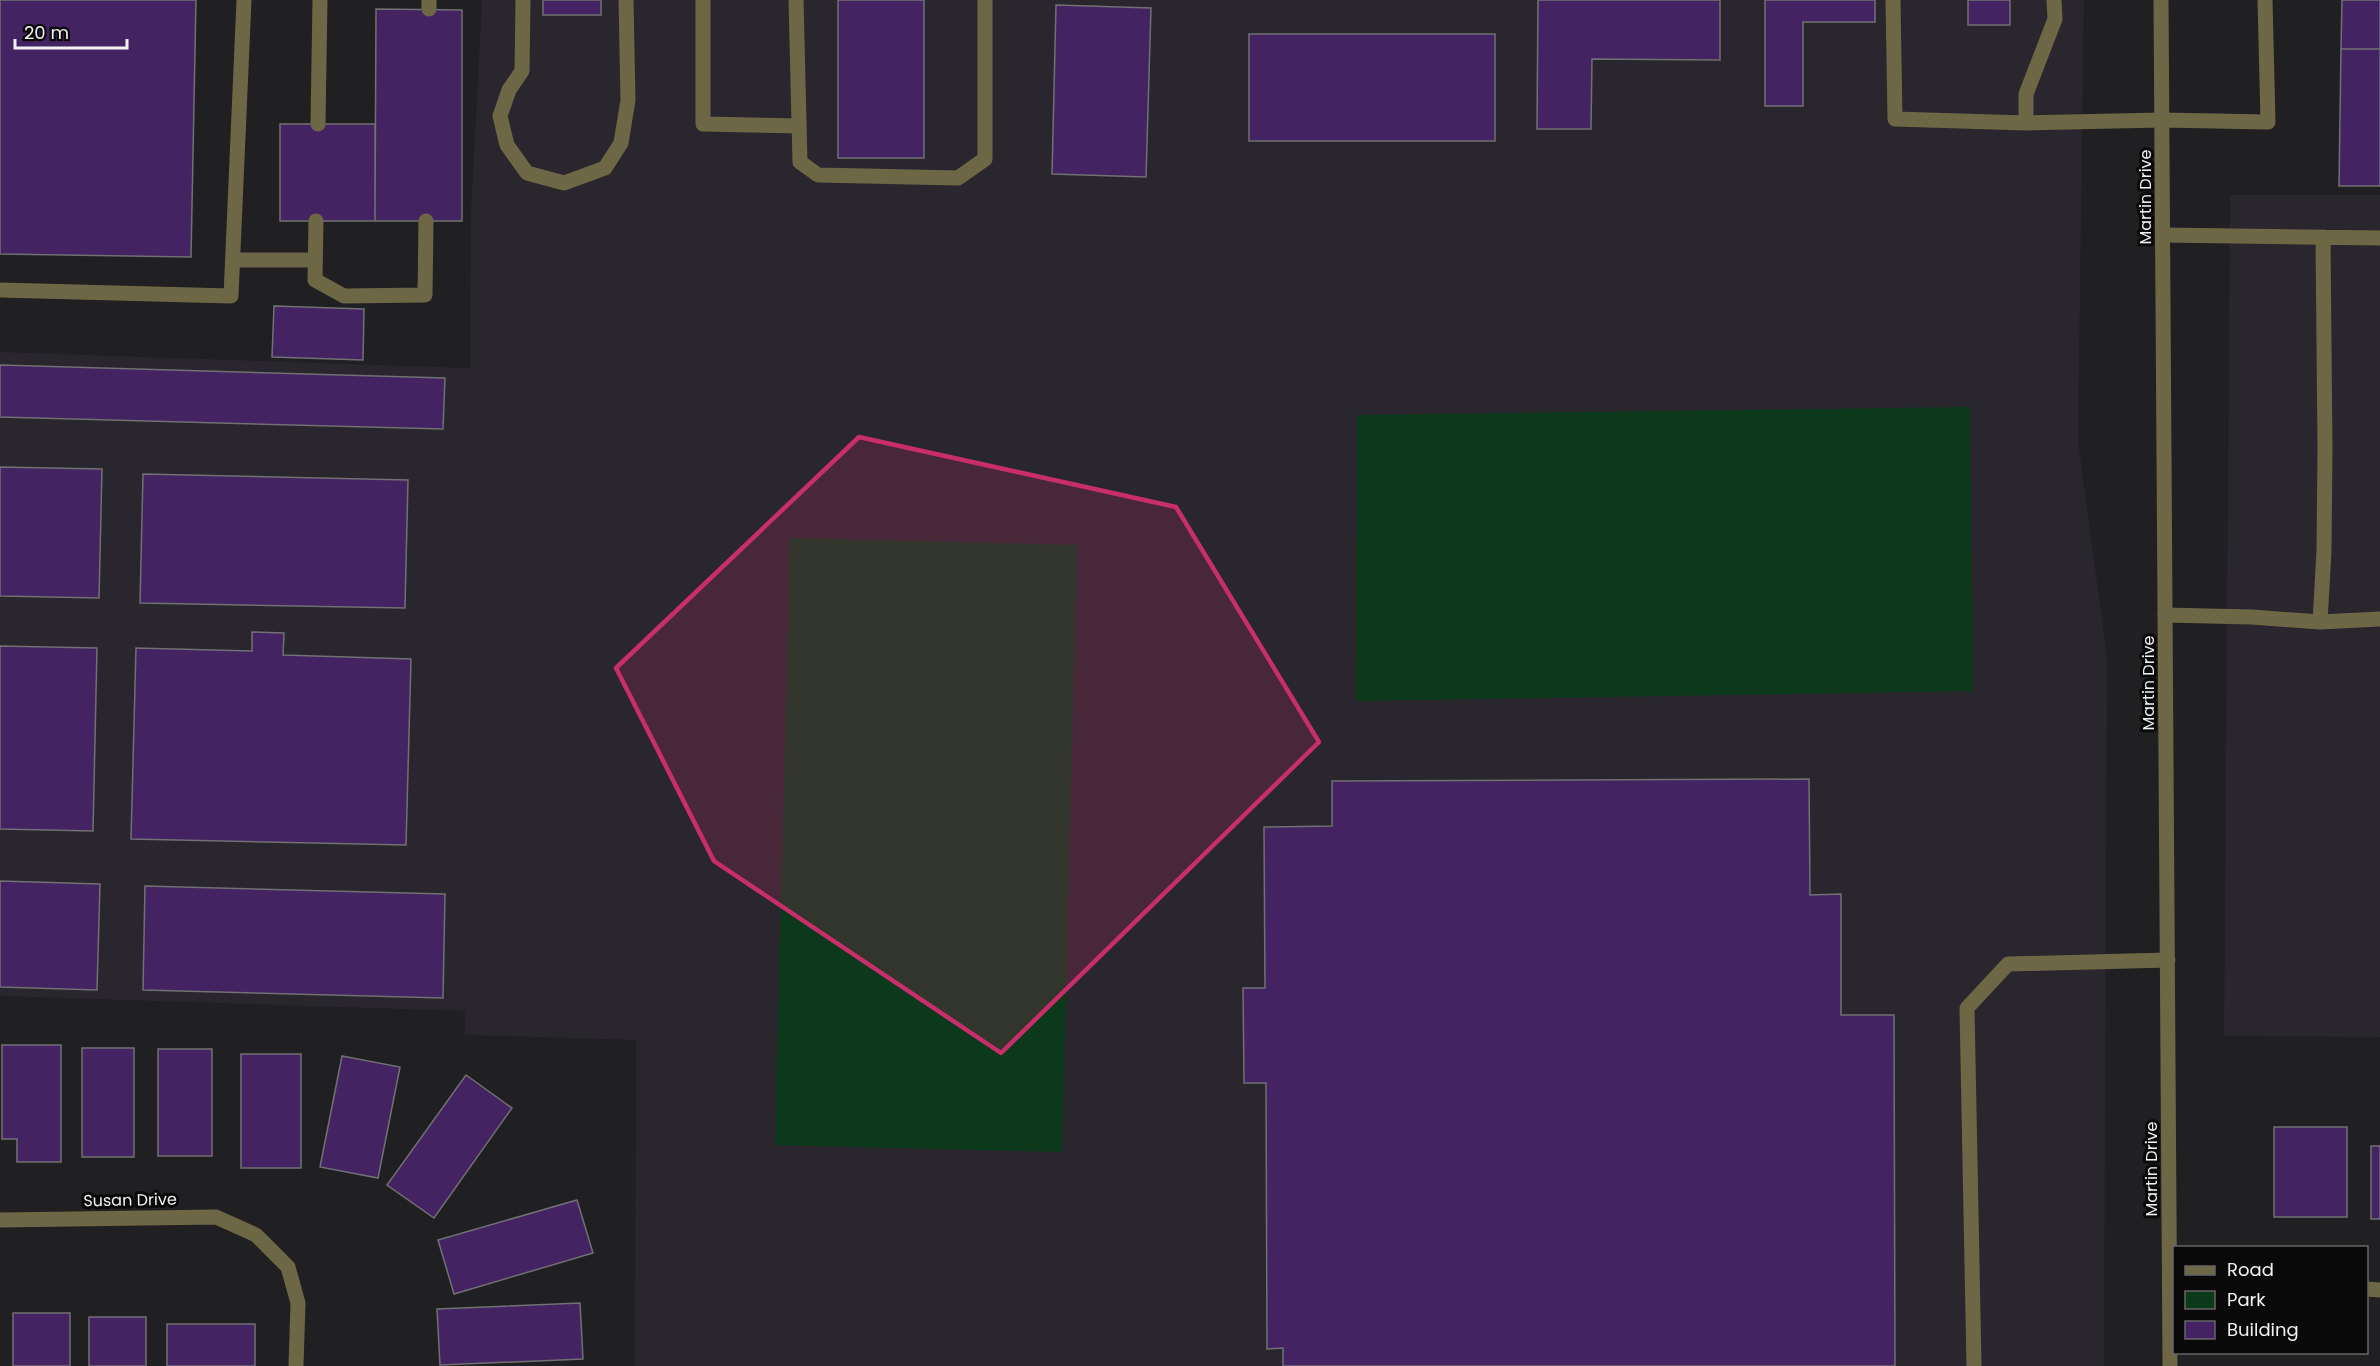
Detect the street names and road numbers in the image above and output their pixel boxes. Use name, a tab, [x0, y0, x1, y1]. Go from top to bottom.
street label: Martin Drive	[2134, 149, 2157, 244]
street label: Martin Drive	[2137, 635, 2160, 730]
street label: Martin Drive	[2140, 1121, 2163, 1216]
street label: Susan Drive	[83, 1188, 177, 1212]

